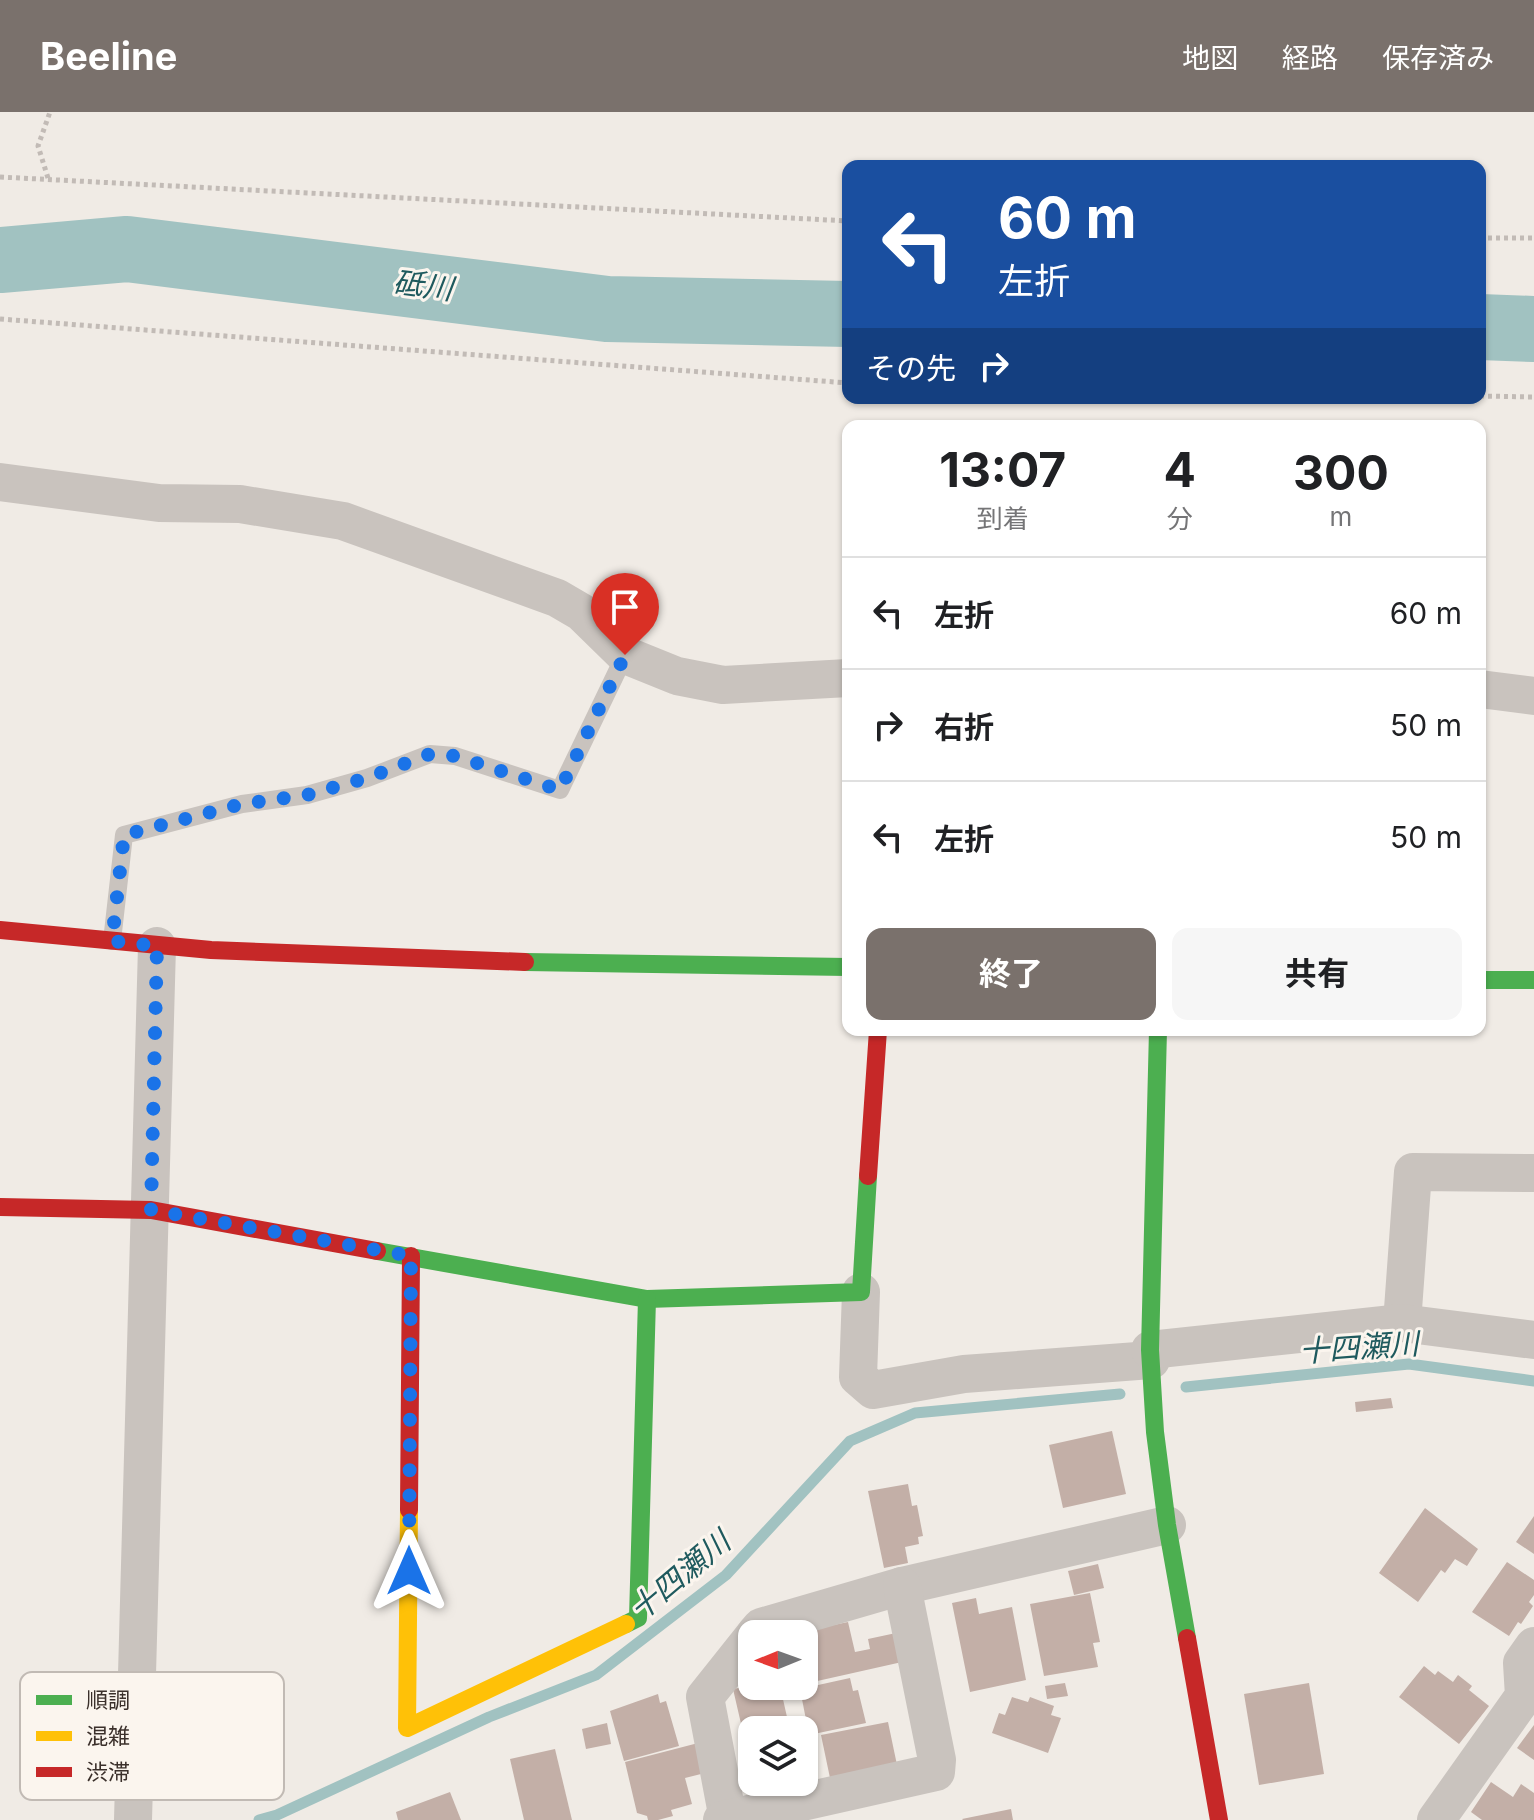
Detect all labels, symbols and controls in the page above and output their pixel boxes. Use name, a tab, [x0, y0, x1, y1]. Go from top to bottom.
text: Beeline	[40, 33, 177, 79]
text: 地図	[1182, 41, 1238, 75]
text: 経路	[1282, 41, 1338, 75]
text: 保存済み	[1382, 41, 1494, 75]
text: 60 m	[998, 184, 1137, 252]
icon: left	[866, 192, 970, 296]
text: 左折	[998, 259, 1070, 303]
water label: 砥川	[391, 263, 458, 307]
icon: right	[972, 344, 1016, 388]
text: その先	[866, 350, 956, 386]
text: 13:07	[939, 440, 1066, 499]
text: 4	[1163, 440, 1196, 499]
text: 300	[1293, 443, 1389, 502]
text: m	[1330, 501, 1352, 532]
text: 到着	[977, 503, 1029, 534]
text: 分	[1167, 503, 1193, 534]
pin	[591, 573, 659, 655]
icon: arrive	[603, 585, 647, 629]
icon: left	[866, 591, 910, 635]
text: 60 m	[1390, 595, 1462, 631]
text: 左折	[934, 597, 994, 633]
icon: right	[866, 703, 910, 747]
text: 50 m	[1390, 707, 1462, 743]
text: 右折	[934, 709, 994, 745]
icon: left	[866, 815, 910, 859]
text: 50 m	[1390, 819, 1462, 855]
text: 左折	[934, 821, 994, 857]
button: 終了	[866, 928, 1156, 1020]
button: 共有	[1172, 928, 1462, 1020]
water label: 十四瀬川	[1298, 1325, 1423, 1369]
water label: 十四瀬川	[622, 1521, 739, 1628]
position arrow	[367, 1529, 451, 1613]
north arrow	[738, 1620, 818, 1700]
map controls	[738, 1620, 818, 1796]
legend	[20, 1672, 284, 1800]
text: 順調	[86, 1687, 130, 1713]
button: layers	[738, 1716, 818, 1796]
text: 混雑	[86, 1723, 130, 1749]
text: 渋滞	[86, 1759, 130, 1785]

